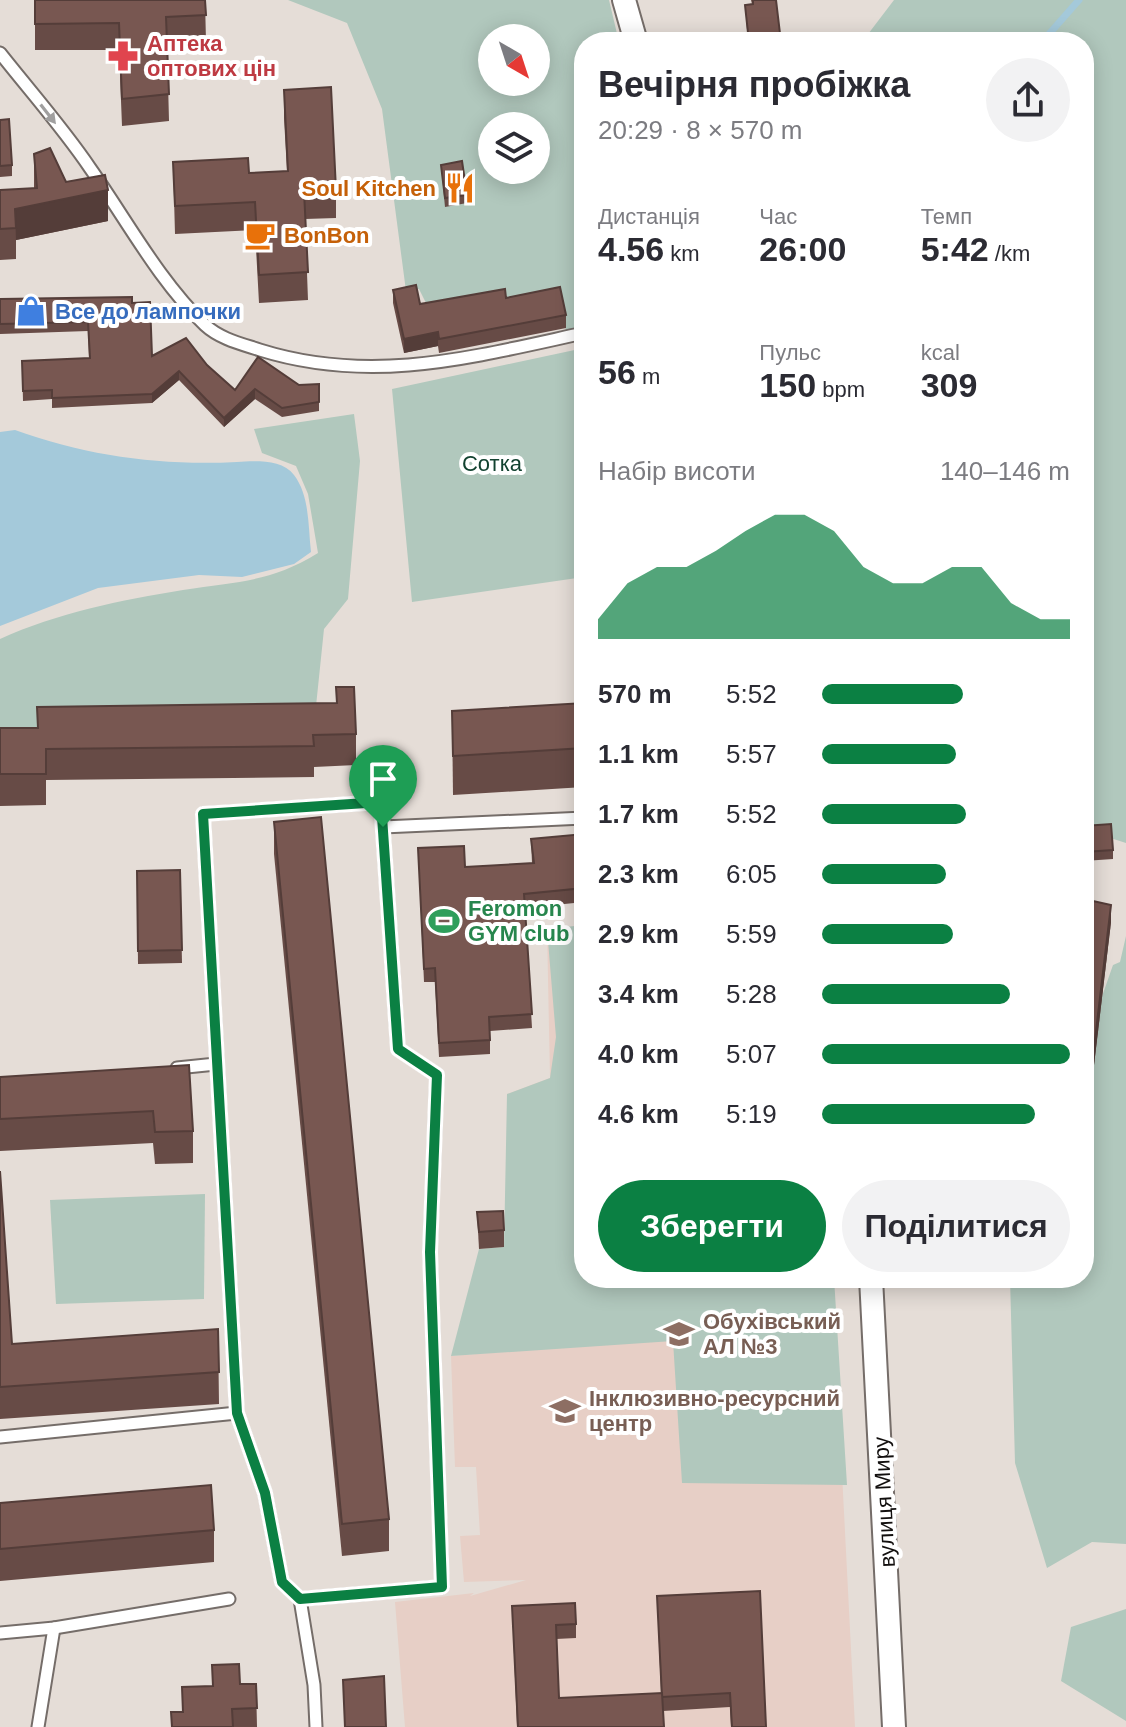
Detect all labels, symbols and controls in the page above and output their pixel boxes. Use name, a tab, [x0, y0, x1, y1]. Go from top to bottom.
north arrow	[478, 24, 550, 96]
map controls	[478, 24, 550, 184]
place label: Аптека оптових цін	[147, 31, 276, 81]
pharmacy icon: Аптека оптових цін	[106, 39, 140, 73]
button: share	[986, 58, 1070, 142]
text: Вечірня пробіжка	[598, 64, 910, 105]
one-way arrow	[40, 104, 56, 124]
button: layers	[478, 112, 550, 184]
text: 20:29 · 8 × 570 m	[598, 115, 803, 145]
restaurant icon: Soul Kitchen	[443, 171, 477, 205]
place label: Soul Kitchen	[302, 176, 436, 201]
text: Дистанція	[598, 204, 700, 229]
text: Час	[759, 204, 797, 229]
text: Темп	[921, 204, 972, 229]
cafe icon: BonBon	[243, 218, 277, 252]
place label: BonBon	[284, 223, 370, 248]
text: 4.56	[598, 230, 664, 268]
text: 26:00	[759, 230, 846, 268]
text: 5:42	[921, 230, 989, 268]
text: km	[664, 241, 700, 266]
text: /km	[989, 241, 1030, 266]
shop icon: Все до лампочки	[14, 294, 48, 328]
place label: Все до лампочки	[55, 299, 241, 324]
text: Пульс	[759, 340, 821, 365]
text: kcal	[921, 340, 960, 365]
text: 56	[598, 353, 636, 391]
text: m	[636, 364, 660, 389]
text: 150	[759, 366, 816, 404]
text: 309	[921, 366, 977, 404]
text: bpm	[816, 377, 865, 402]
park label: Сотка	[462, 451, 523, 476]
text: Набір висоти	[598, 456, 756, 486]
text: 140–146 m	[940, 456, 1070, 486]
text: 570 m	[598, 679, 672, 709]
text: 5:52	[726, 679, 777, 709]
text: 1.1 km	[598, 739, 679, 769]
text: 5:57	[726, 739, 777, 769]
pin	[349, 745, 417, 827]
icon: arrive	[361, 757, 405, 801]
text: 1.7 km	[598, 799, 679, 829]
text: 5:52	[726, 799, 777, 829]
text: 2.3 km	[598, 859, 679, 889]
text: 6:05	[726, 859, 777, 889]
place label: Feromon GYM club	[468, 896, 569, 946]
sports icon: Feromon GYM club	[427, 904, 461, 938]
text: 2.9 km	[598, 919, 679, 949]
text: 5:59	[726, 919, 777, 949]
text: 3.4 km	[598, 979, 679, 1009]
text: 5:28	[726, 979, 777, 1009]
text: 4.0 km	[598, 1039, 679, 1069]
text: 5:07	[726, 1039, 777, 1069]
text: 4.6 km	[598, 1099, 679, 1129]
text: 5:19	[726, 1099, 777, 1129]
button: Зберегти	[598, 1180, 826, 1272]
button: Поділитися	[842, 1180, 1070, 1272]
place label: Обухівський АЛ №3	[703, 1309, 841, 1359]
school or university icon: Обухівський АЛ №3	[662, 1317, 696, 1351]
place label: Інклюзивно-ресурсний центр	[589, 1386, 840, 1436]
school or university icon: Інклюзивно-ресурсний центр	[548, 1394, 582, 1428]
street label: вулиця Миру	[868, 1436, 900, 1568]

